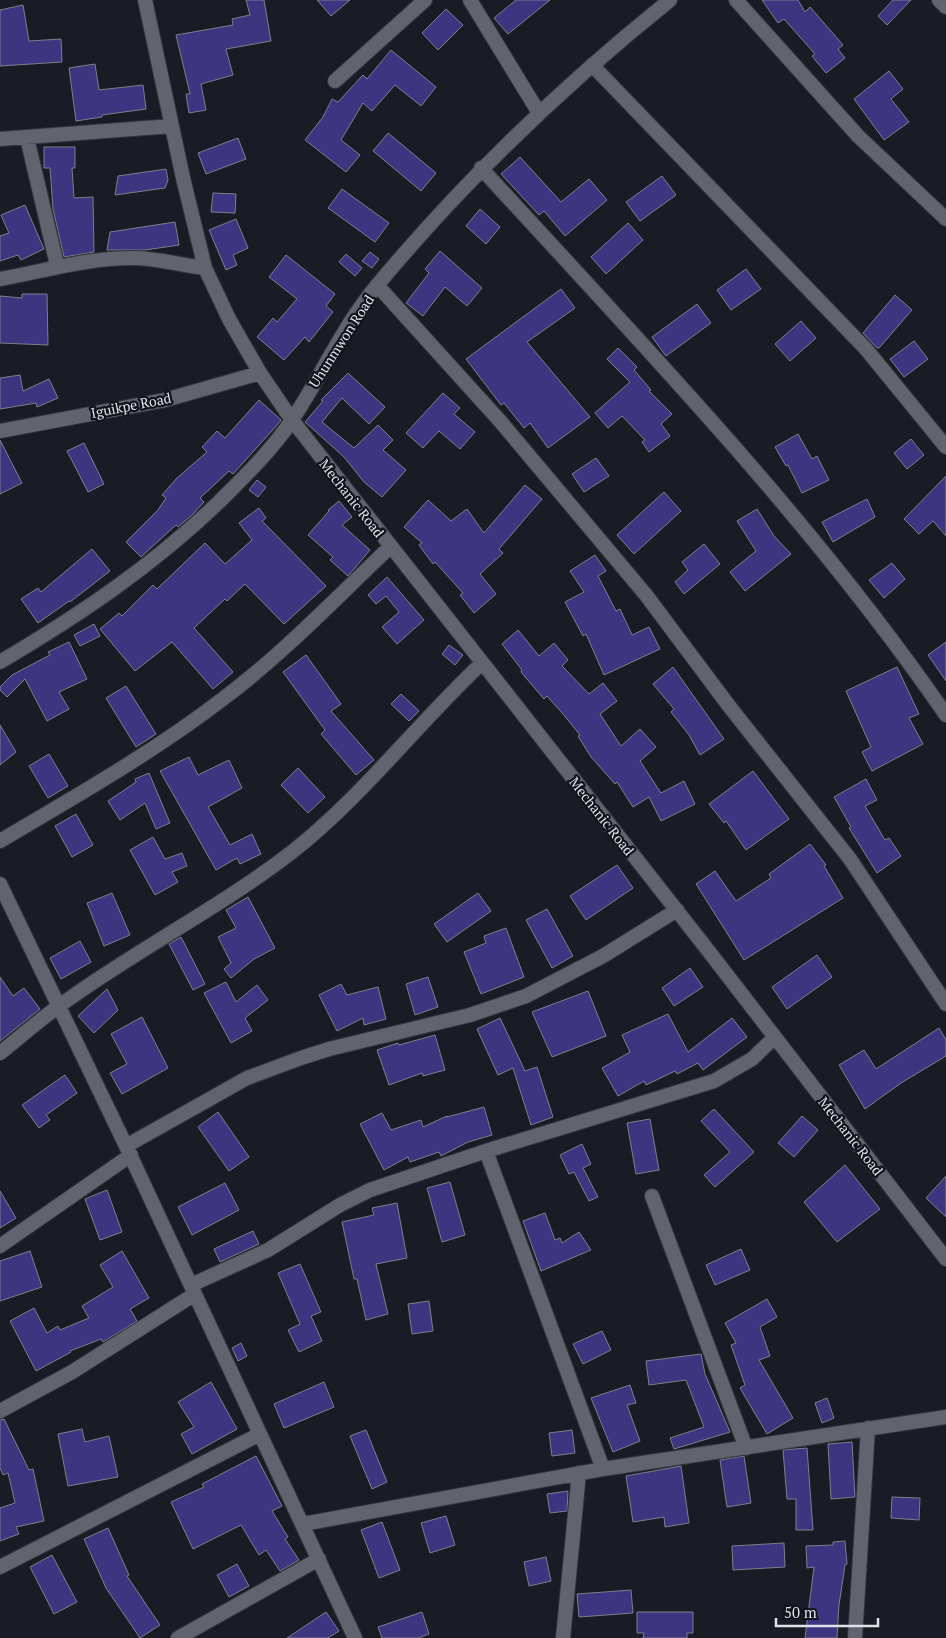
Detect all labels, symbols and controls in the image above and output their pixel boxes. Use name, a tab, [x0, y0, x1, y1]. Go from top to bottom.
street label: Uhunmwon Road	[304, 291, 378, 391]
street label: Iguikpe Road	[89, 388, 173, 422]
street label: Mechanic Road	[315, 455, 389, 541]
street label: Mechanic Road	[565, 773, 639, 859]
street label: Mechanic Road	[814, 1093, 888, 1179]
scale bar	[776, 1596, 878, 1628]
text: 50 m	[784, 1602, 817, 1622]

